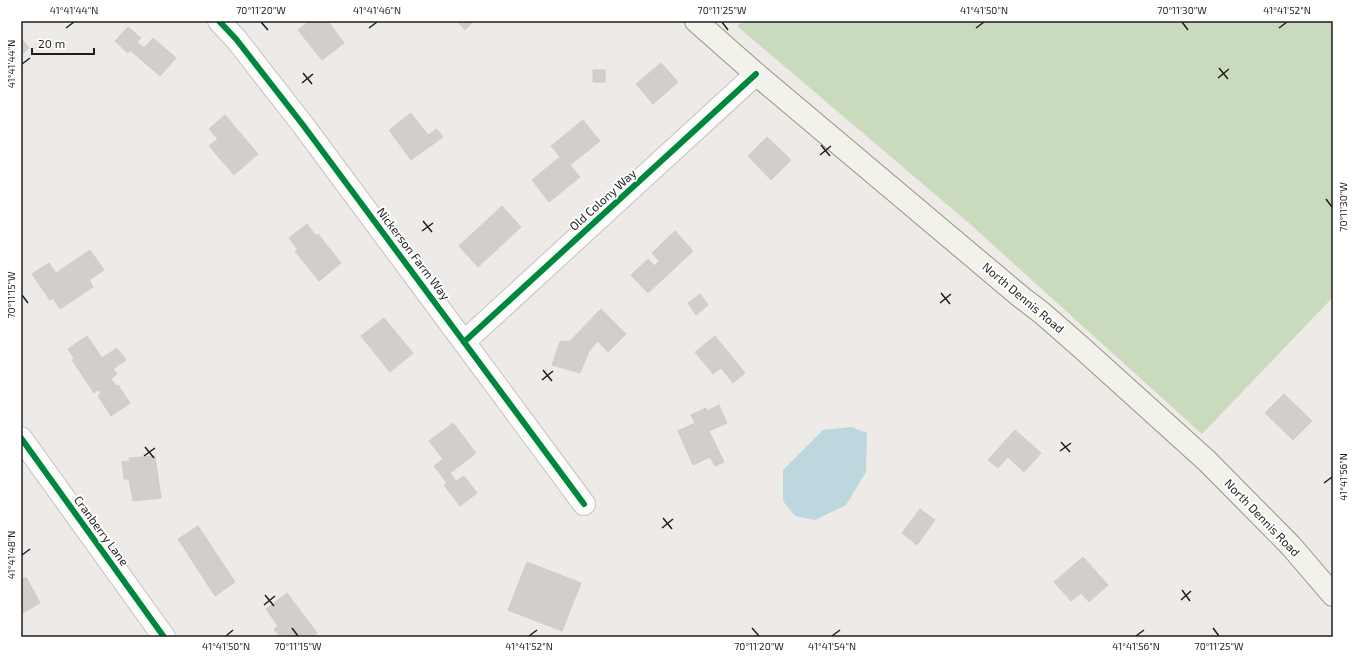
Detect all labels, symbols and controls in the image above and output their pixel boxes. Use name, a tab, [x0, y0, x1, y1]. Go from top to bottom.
text: 41°41'44"N	[50, 4, 98, 16]
text: 70°11'20"W	[236, 4, 286, 16]
text: 41°41'46"N	[353, 4, 401, 16]
text: 70°11'25"W	[698, 4, 747, 16]
text: 41°41'50"N	[960, 4, 1008, 16]
text: 70°11'30"W	[1157, 4, 1207, 16]
text: 41°41'52"N	[1263, 4, 1311, 16]
scale bar	[32, 30, 94, 56]
text: 20 m	[38, 36, 65, 50]
text: 41°41'44"N	[5, 40, 17, 88]
street label: Old Colony Way	[566, 165, 639, 233]
text: 70°11'30"W	[1337, 182, 1349, 232]
street label: Nickerson Farm Way	[375, 205, 453, 303]
street label: North Dennis Road	[980, 259, 1067, 335]
text: 70°11'15"W	[5, 271, 17, 319]
text: 41°41'56"N	[1337, 453, 1349, 501]
street label: North Dennis Road	[1222, 476, 1303, 559]
street label: Cranberry Lane	[72, 493, 132, 568]
text: 41°41'48"N	[5, 531, 17, 579]
text: 41°41'50"N	[202, 640, 250, 652]
text: 70°11'15"W	[274, 640, 322, 652]
text: 41°41'52"N	[505, 640, 553, 652]
text: 70°11'20"W	[734, 640, 784, 652]
text: 41°41'54"N	[808, 640, 856, 652]
text: 41°41'56"N	[1112, 640, 1160, 652]
text: 70°11'25"W	[1195, 640, 1244, 652]

